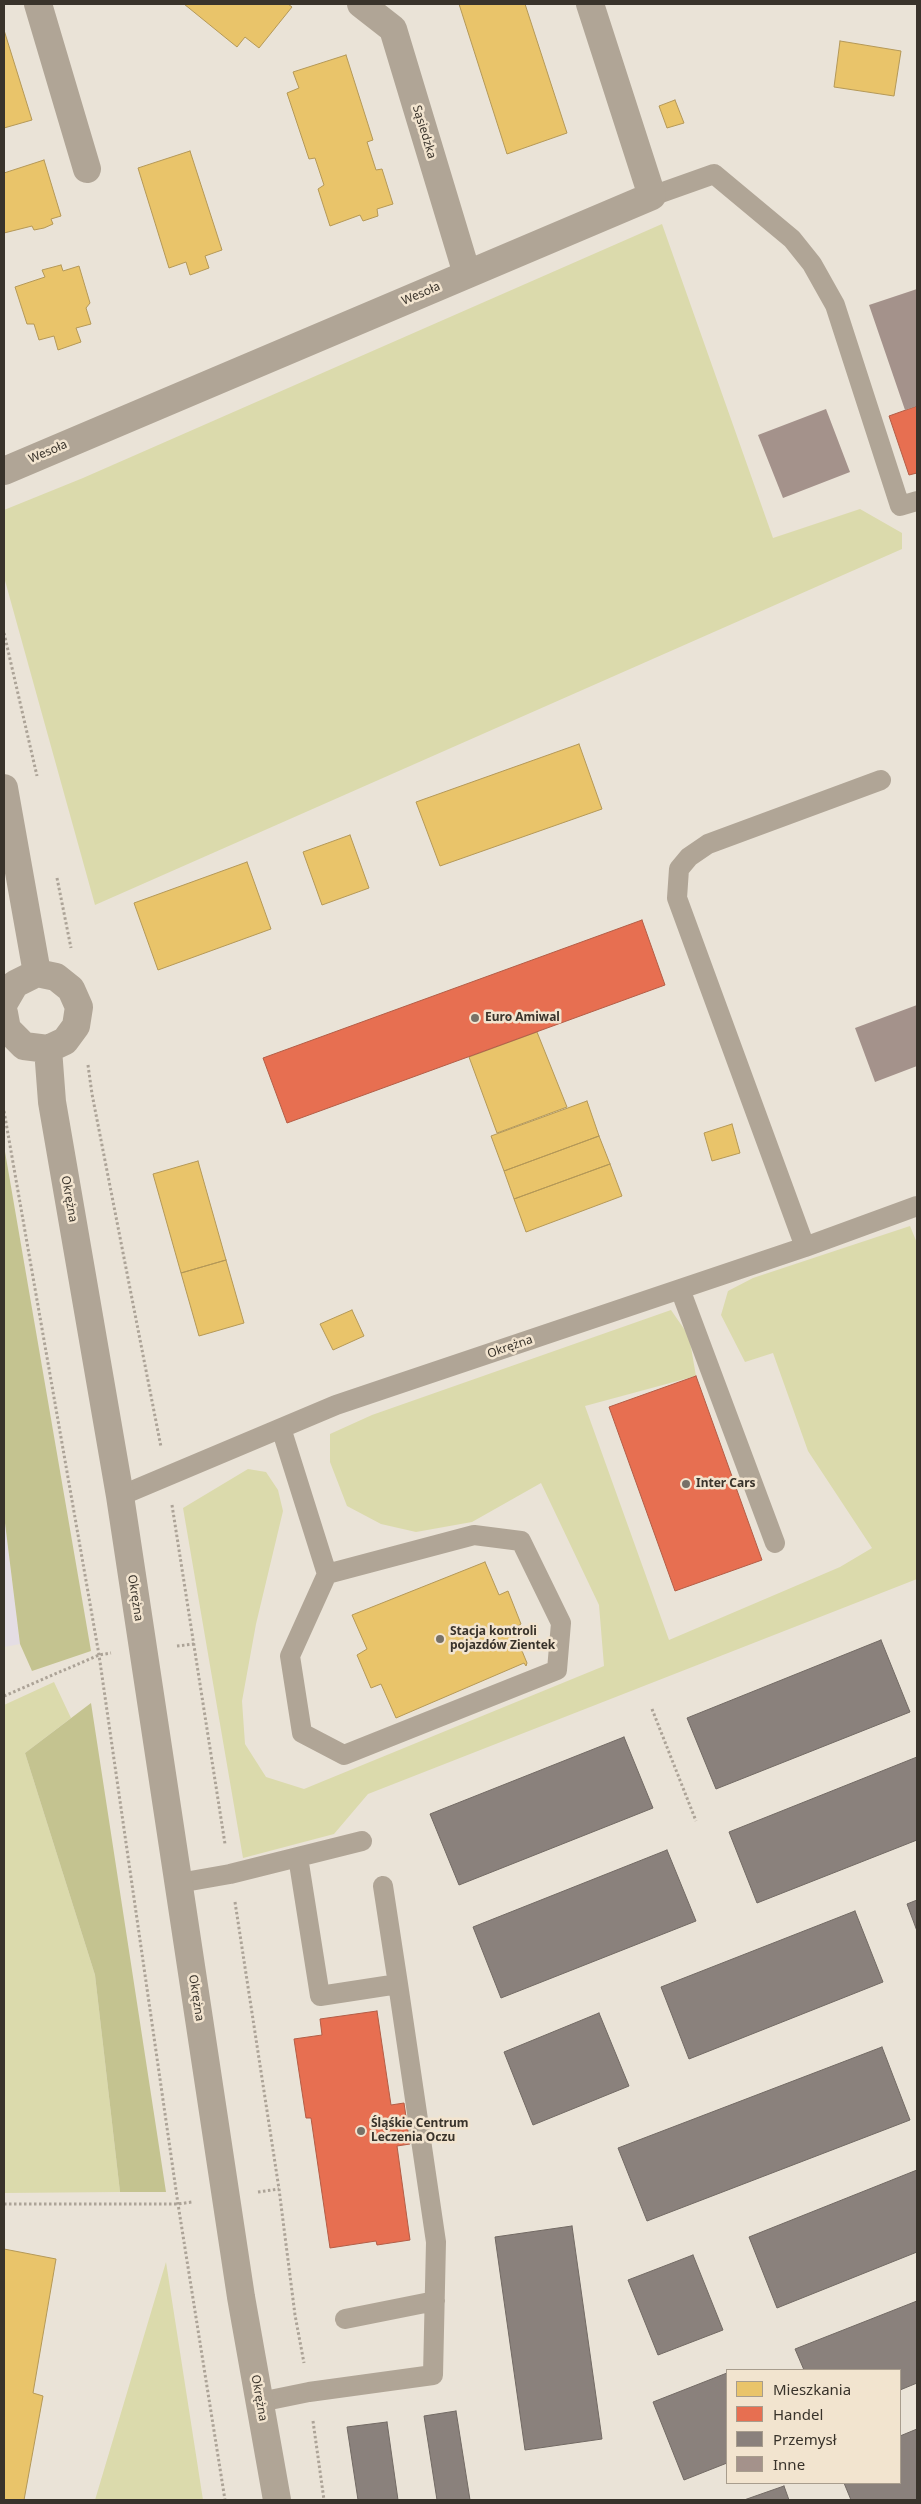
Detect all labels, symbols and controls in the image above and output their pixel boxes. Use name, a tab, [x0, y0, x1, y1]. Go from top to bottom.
street label: Sąsiedzka	[409, 104, 439, 160]
street label: Wesoła	[400, 279, 442, 309]
street label: Wesoła	[27, 437, 69, 467]
place label: Euro Amiwal	[485, 1011, 560, 1025]
marker: Euro Amiwal	[469, 1012, 481, 1024]
street label: Okrężna	[58, 1175, 80, 1223]
street label: Okrężna	[485, 1333, 535, 1361]
place label: Inter Cars	[696, 1477, 756, 1491]
marker: Inter Cars	[680, 1478, 692, 1490]
street label: Okrężna	[124, 1574, 146, 1622]
place label: Stacja kontroli pojazdów Zientek	[450, 1625, 555, 1653]
marker: Stacja kontroli pojazdów Zientek	[434, 1633, 446, 1645]
street label: Okrężna	[185, 1974, 207, 2022]
place label: Śląśkie Centrum Leczenia Oczu	[371, 2117, 468, 2145]
marker: Śląśkie Centrum Leczenia Oczu	[355, 2125, 367, 2137]
legend	[726, 2369, 901, 2484]
street label: Okrężna	[248, 2374, 270, 2422]
text: Mieszkania	[773, 2379, 851, 2399]
text: Handel	[773, 2404, 823, 2424]
text: Przemysł	[773, 2429, 837, 2449]
text: Inne	[773, 2454, 805, 2474]

